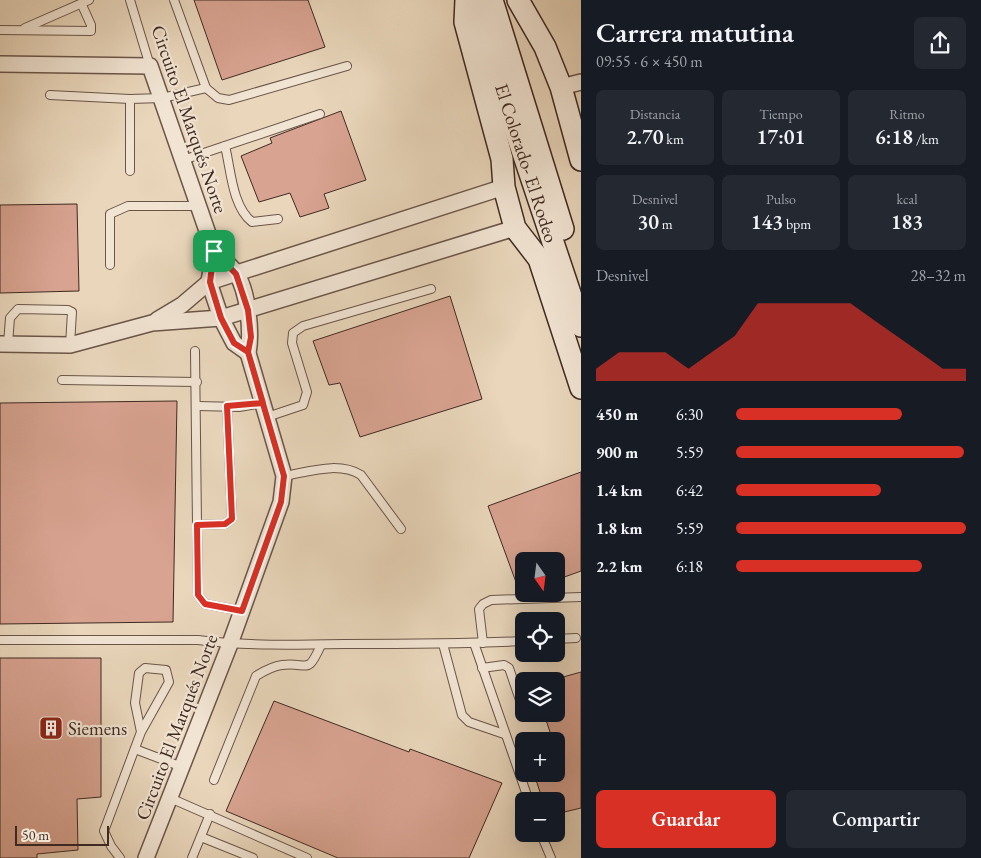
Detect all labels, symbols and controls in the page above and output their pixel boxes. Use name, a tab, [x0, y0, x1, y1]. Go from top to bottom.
text: Carrera matutina	[596, 14, 794, 50]
button: share	[914, 17, 966, 69]
street label: Circuito El Marqués Norte	[146, 22, 233, 216]
text: 09:55 · 6 × 450 m	[596, 51, 703, 72]
street label: El Colorado- El Rodeo	[489, 80, 564, 246]
text: Distancia	[630, 105, 680, 123]
text: Tiempo	[759, 105, 803, 123]
text: Ritmo	[889, 105, 925, 123]
text: 2.70	[626, 123, 664, 150]
text: 17:01	[757, 123, 805, 150]
text: 6:18	[875, 123, 913, 150]
text: km	[664, 130, 684, 148]
text: /km	[913, 130, 939, 148]
text: Desnivel	[632, 190, 678, 208]
text: Pulso	[766, 190, 796, 208]
text: kcal	[897, 190, 918, 208]
text: 30	[637, 208, 659, 235]
text: 143	[751, 208, 783, 235]
text: 183	[891, 208, 923, 235]
text: m	[659, 215, 673, 233]
text: bpm	[783, 215, 811, 233]
pin	[193, 230, 235, 272]
icon: arrive	[200, 237, 228, 265]
text: Desnivel	[596, 265, 649, 286]
text: 28–32 m	[911, 265, 966, 286]
text: 450 m	[596, 404, 638, 425]
text: 6:30	[676, 404, 703, 425]
text: 900 m	[596, 442, 638, 463]
text: 5:59	[676, 442, 703, 463]
text: 1.4 km	[596, 480, 642, 501]
text: 6:42	[676, 480, 703, 501]
text: 1.8 km	[596, 518, 642, 539]
text: 5:59	[676, 518, 703, 539]
north arrow	[515, 552, 565, 602]
map controls	[515, 552, 565, 842]
text: 2.2 km	[596, 556, 642, 577]
text: 6:18	[676, 556, 703, 577]
button: locate	[515, 612, 565, 662]
street label: Circuito El Marqués Norte	[129, 631, 223, 824]
button: layers	[515, 672, 565, 722]
building icon: Siemens	[38, 715, 64, 741]
place label: Siemens	[68, 716, 127, 741]
button: +	[515, 732, 565, 782]
button: Guardar	[596, 790, 776, 848]
button: Compartir	[786, 790, 966, 848]
button: −	[515, 792, 565, 842]
scale bar	[15, 823, 109, 846]
text: 50 m	[22, 826, 49, 844]

